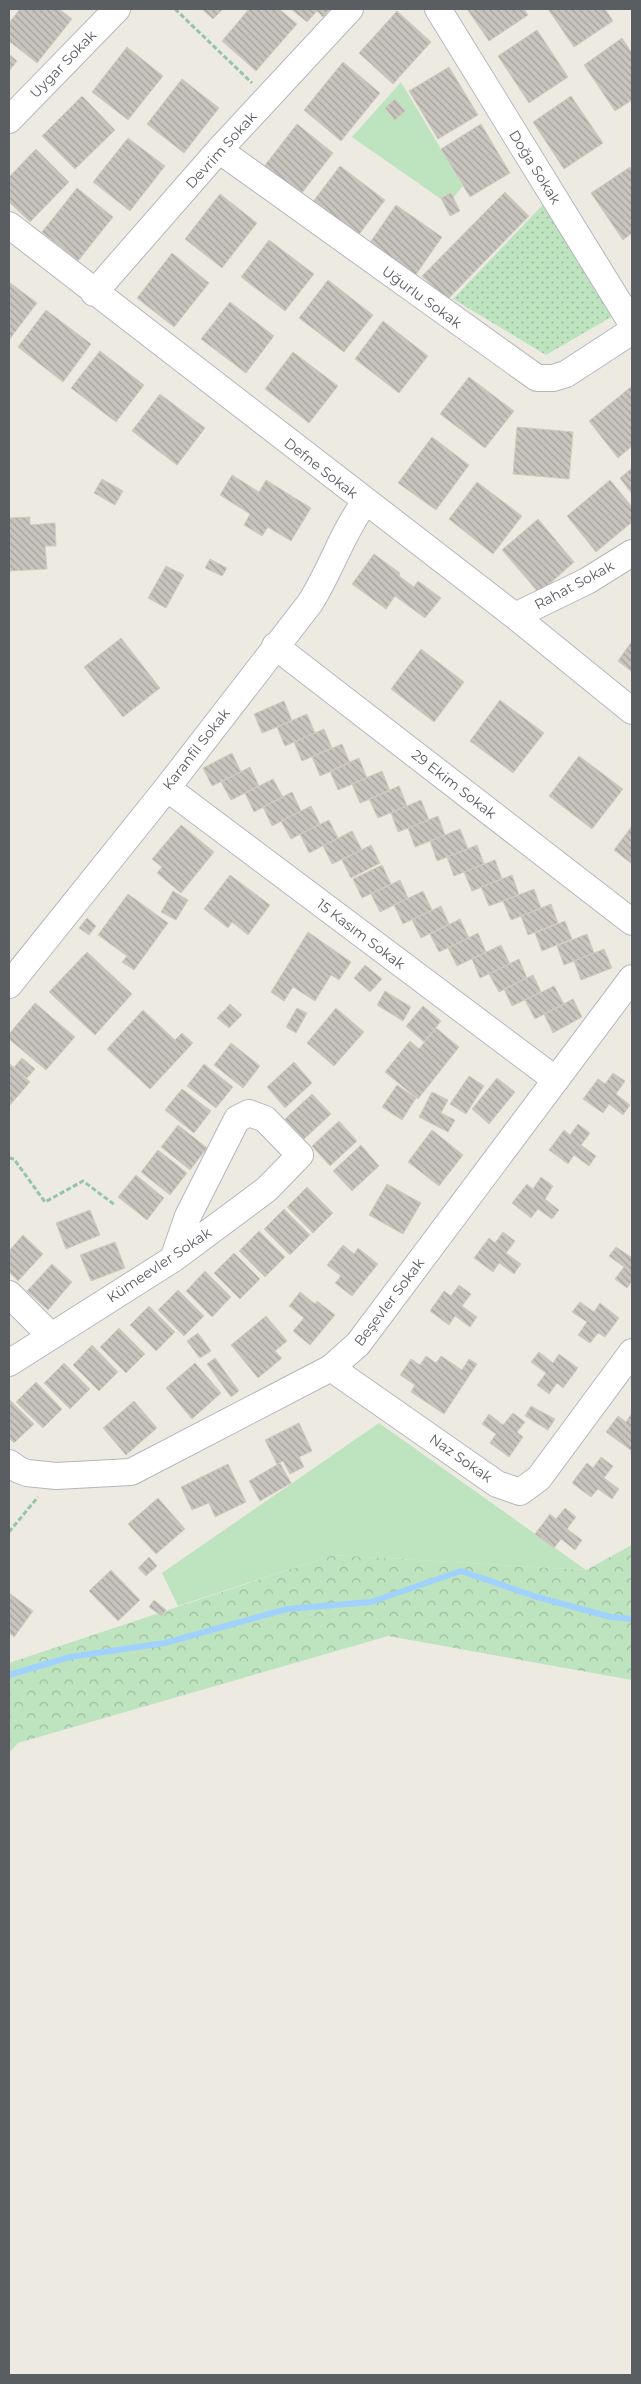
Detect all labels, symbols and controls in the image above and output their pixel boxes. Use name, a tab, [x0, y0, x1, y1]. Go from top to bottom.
street label: Uygar Sokak	[26, 26, 100, 102]
street label: Devrim Sokak	[182, 107, 261, 192]
street label: Doğa Sokak	[505, 127, 565, 208]
street label: Uğurlu Sokak	[378, 262, 466, 332]
street label: Defne Sokak	[281, 434, 362, 503]
street label: Rahat Sokak	[531, 556, 617, 614]
street label: Karanfil Sokak	[158, 704, 234, 794]
street label: 29 Ekim Sokak	[408, 745, 500, 823]
street label: 15 Kasım Sokak	[313, 895, 409, 973]
street label: Kümeevler Sokak	[103, 1223, 215, 1307]
street label: Beşevler Sokak	[350, 1254, 428, 1350]
street label: Naz Sokak	[426, 1430, 496, 1487]

